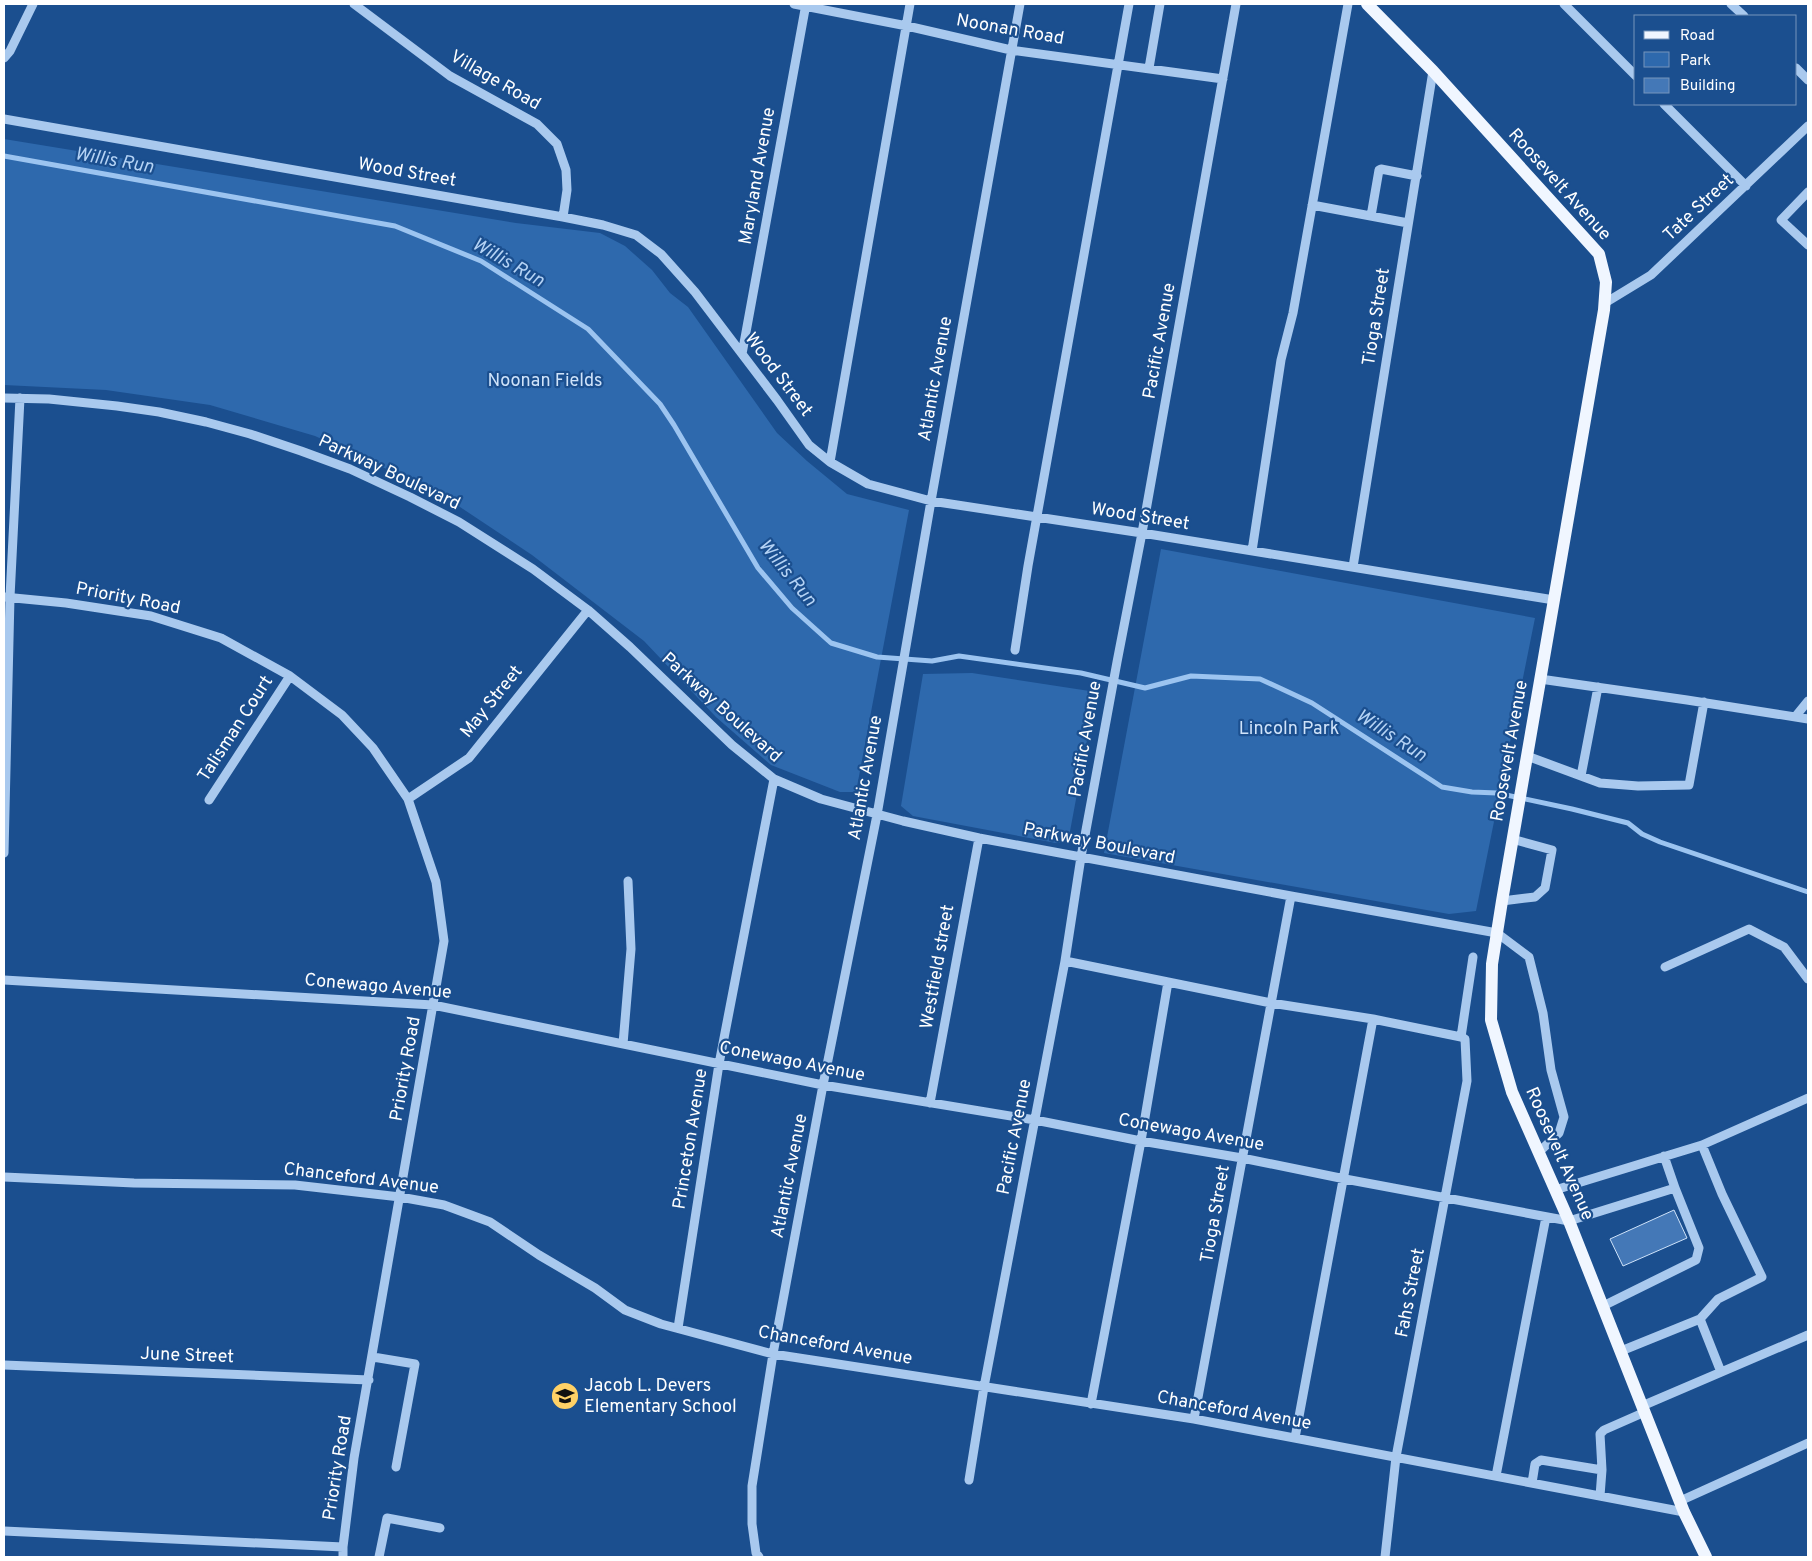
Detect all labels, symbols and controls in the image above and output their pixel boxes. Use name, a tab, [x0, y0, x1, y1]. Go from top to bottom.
street label: Noonan Road	[954, 9, 1066, 51]
legend	[1634, 15, 1797, 105]
text: Road	[1680, 27, 1715, 46]
street label: Village Road	[445, 46, 545, 116]
text: Park	[1680, 52, 1711, 71]
text: Building	[1680, 77, 1735, 96]
street label: Maryland Avenue	[735, 106, 781, 246]
street label: Roosevelt Avenue	[1503, 124, 1615, 246]
water label: Willis Run	[73, 142, 156, 180]
street label: Wood Street	[356, 153, 458, 193]
street label: Tate Street	[1659, 169, 1739, 247]
water label: Willis Run	[467, 233, 549, 294]
street label: Tioga Street	[1358, 266, 1396, 368]
street label: Pacific Avenue	[1138, 281, 1182, 401]
street label: Atlantic Avenue	[914, 315, 958, 443]
street label: Wood Street	[739, 328, 817, 422]
park label: Noonan Fields	[487, 370, 603, 393]
street label: Parkway Boulevard	[314, 430, 464, 516]
street label: Wood Street	[1089, 498, 1191, 536]
water label: Willis Run	[753, 534, 822, 612]
street label: Priority Road	[74, 578, 182, 620]
street label: Parkway Boulevard	[656, 648, 786, 768]
street label: May Street	[456, 661, 528, 743]
street label: Talisman Court	[193, 672, 279, 786]
street label: Roosevelt Avenue	[1486, 678, 1534, 824]
street label: Pacific Avenue	[1064, 679, 1108, 799]
water label: Willis Run	[1351, 704, 1431, 768]
street label: Atlantic Avenue	[844, 714, 888, 842]
park label: Lincoln Park	[1239, 718, 1339, 741]
street label: Parkway Boulevard	[1021, 818, 1177, 870]
street label: Westfield street	[916, 903, 960, 1031]
street label: Conewago Avenue	[303, 969, 453, 1005]
street label: Priority Road	[385, 1015, 427, 1123]
street label: Conewago Avenue	[717, 1037, 867, 1087]
street label: Princeton Avenue	[669, 1067, 713, 1211]
street label: Pacific Avenue	[992, 1077, 1038, 1197]
street label: Roosevelt Avenue	[1519, 1084, 1599, 1224]
street label: Conewago Avenue	[1116, 1109, 1266, 1157]
street label: Atlantic Avenue	[767, 1112, 813, 1240]
street label: Chanceford Avenue	[282, 1158, 440, 1200]
street label: Tioga Street	[1196, 1163, 1236, 1265]
street label: Fahs Street	[1391, 1246, 1431, 1340]
street label: Chanceford Avenue	[756, 1321, 914, 1371]
street label: June Street	[140, 1343, 234, 1369]
place label: Jacob L. Devers Elementary School	[584, 1375, 737, 1419]
school or university icon: Jacob L. Devers Elementary School	[550, 1381, 580, 1411]
street label: Chanceford Avenue	[1155, 1386, 1313, 1436]
street label: Priority Road	[318, 1414, 358, 1522]

